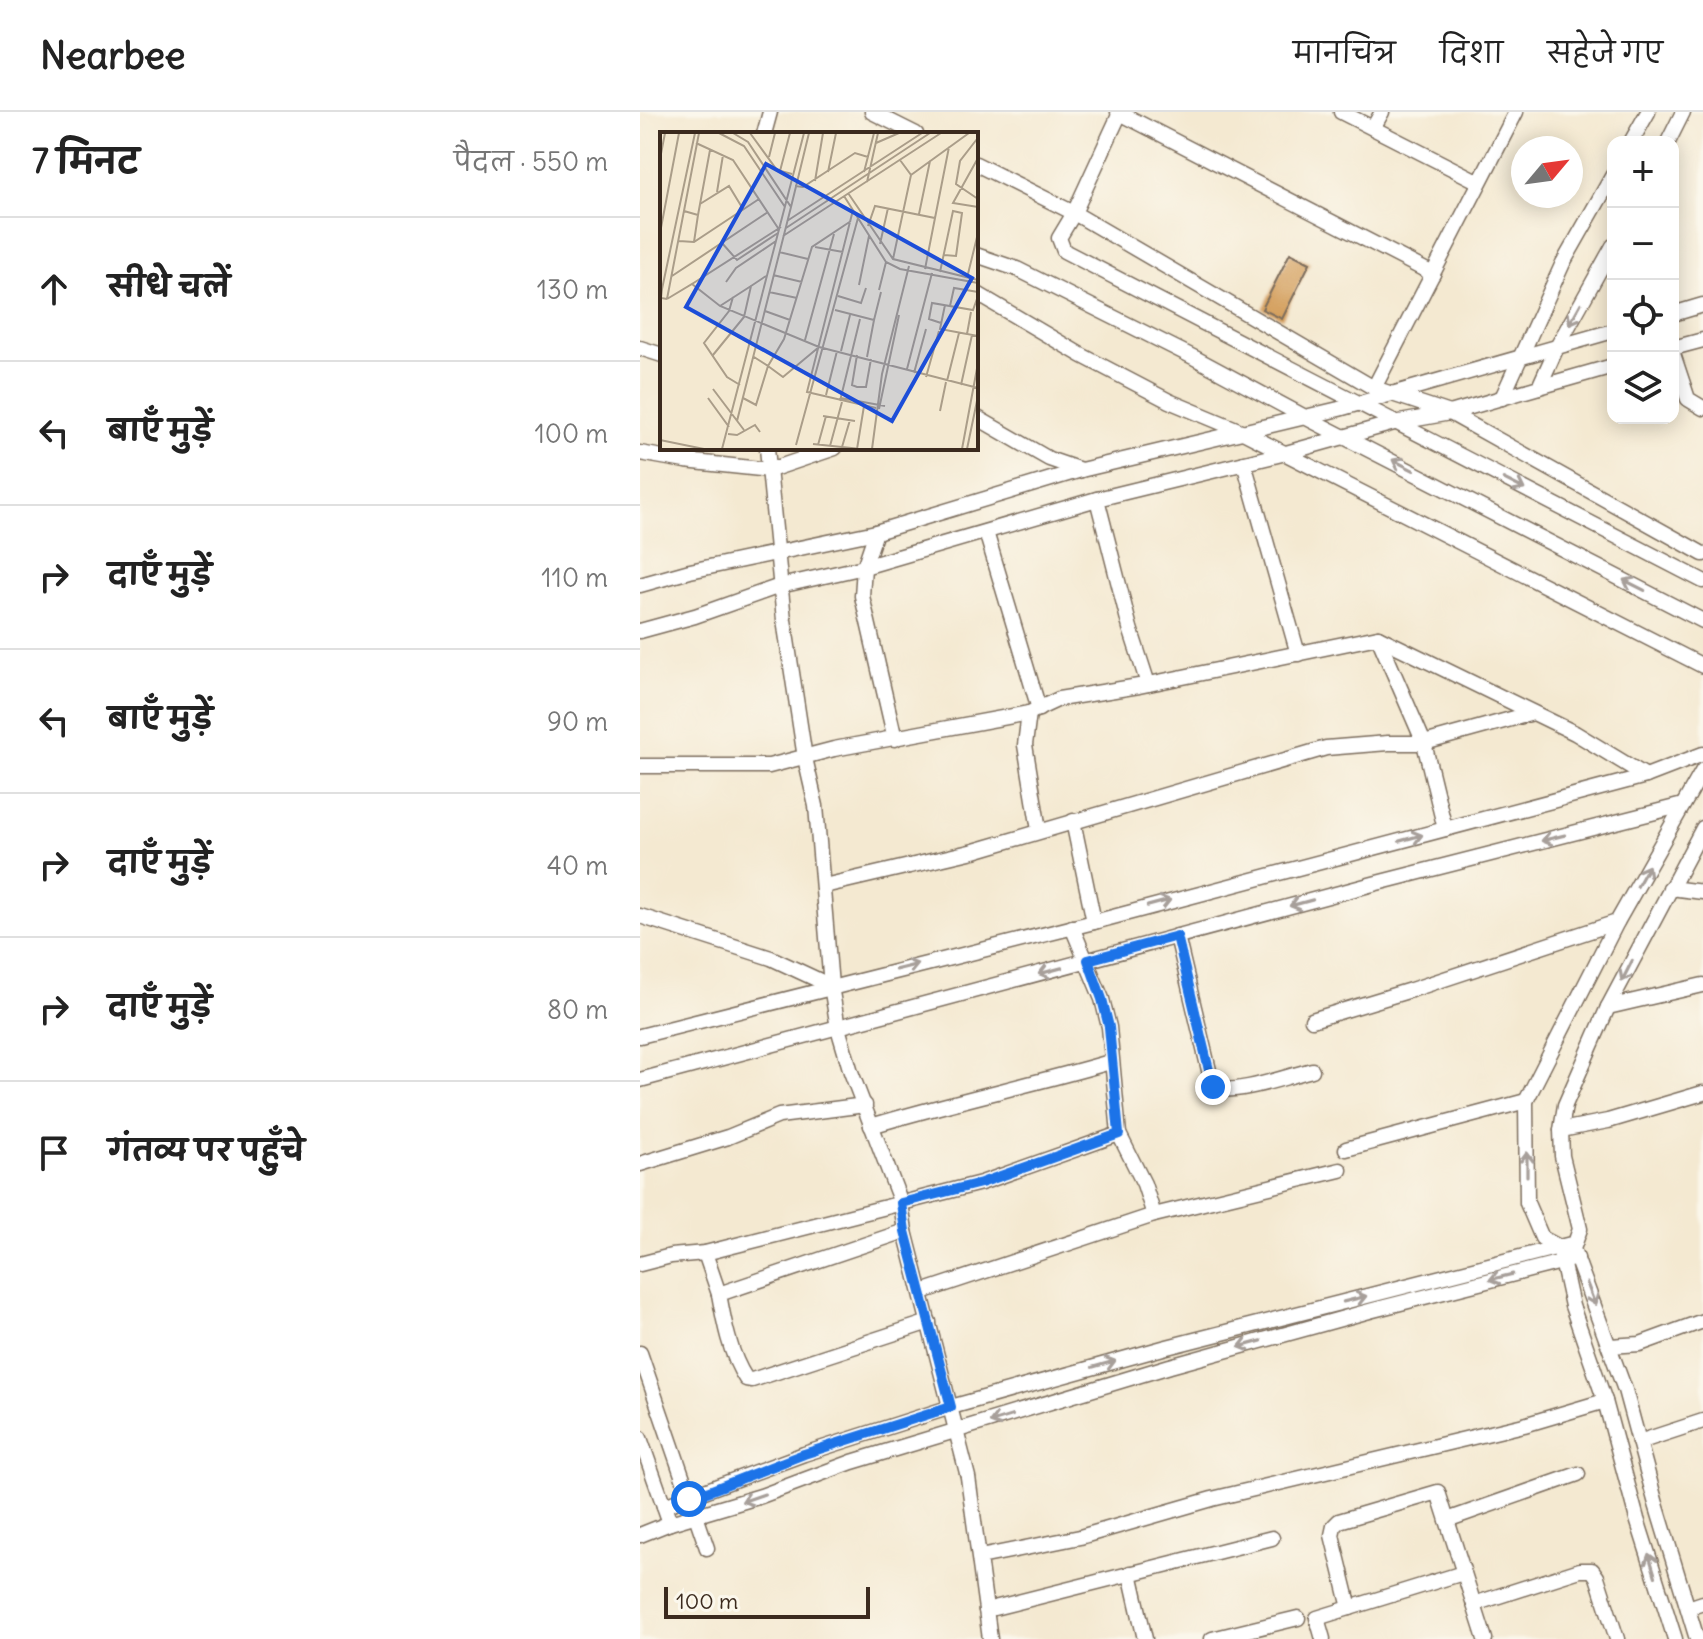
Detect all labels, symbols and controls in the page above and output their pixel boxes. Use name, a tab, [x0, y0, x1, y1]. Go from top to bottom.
text: Nearbee	[40, 32, 186, 79]
text: मानचित्र	[1293, 35, 1396, 71]
text: दिशा	[1440, 35, 1503, 71]
text: सहेजे गए	[1547, 35, 1663, 71]
inset map	[660, 132, 978, 450]
north arrow	[1511, 136, 1583, 208]
map controls	[1607, 136, 1679, 424]
button: +	[1607, 136, 1679, 208]
text: 7 मिनट	[32, 139, 139, 182]
text: पैदल · 550 m	[454, 145, 608, 178]
button: −	[1607, 208, 1679, 280]
icon: ahead	[32, 267, 76, 311]
text: सीधे चलें	[108, 267, 230, 305]
text: 130 m	[537, 273, 608, 306]
button: locate	[1607, 280, 1679, 352]
one-way arrow	[1567, 302, 1583, 326]
button: layers	[1607, 352, 1679, 424]
icon: left	[32, 411, 76, 455]
text: बाएँ मुड़ें	[108, 411, 213, 449]
text: 100 m	[534, 417, 608, 450]
one-way arrow	[1391, 457, 1415, 473]
one-way arrow	[1501, 477, 1525, 492]
icon: right	[32, 555, 76, 599]
text: दाएँ मुड़ें	[108, 555, 212, 593]
text: 110 m	[541, 561, 608, 594]
one-way arrow	[1622, 576, 1646, 592]
icon: left	[32, 699, 76, 743]
text: बाएँ मुड़ें	[108, 699, 213, 737]
text: 90 m	[547, 705, 608, 738]
one-way arrow	[1397, 830, 1423, 845]
one-way arrow	[1541, 831, 1566, 846]
icon: right	[32, 843, 76, 887]
text: दाएँ मुड़ें	[108, 843, 212, 881]
text: 40 m	[547, 849, 608, 882]
one-way arrow	[1635, 865, 1651, 888]
one-way arrow	[1146, 895, 1172, 910]
one-way arrow	[1289, 896, 1315, 911]
one-way arrow	[1618, 958, 1634, 982]
one-way arrow	[894, 959, 919, 974]
one-way arrow	[1038, 964, 1064, 979]
icon: right	[32, 987, 76, 1031]
text: दाएँ मुड़ें	[108, 987, 212, 1025]
text: 80 m	[547, 993, 608, 1026]
route end	[1195, 1069, 1231, 1105]
icon: arrive	[32, 1131, 76, 1175]
text: गंतव्य पर पहुँचे	[108, 1131, 305, 1169]
one-way arrow	[1519, 1151, 1535, 1178]
one-way arrow	[1489, 1271, 1514, 1286]
one-way arrow	[1585, 1282, 1599, 1306]
one-way arrow	[1342, 1290, 1368, 1305]
one-way arrow	[1237, 1338, 1263, 1353]
one-way arrow	[1090, 1356, 1116, 1371]
one-way arrow	[988, 1412, 1014, 1427]
route start	[671, 1481, 707, 1517]
one-way arrow	[741, 1492, 766, 1507]
one-way arrow	[1644, 1552, 1659, 1578]
scale bar	[664, 1583, 870, 1619]
text: 100 m	[676, 1587, 738, 1615]

